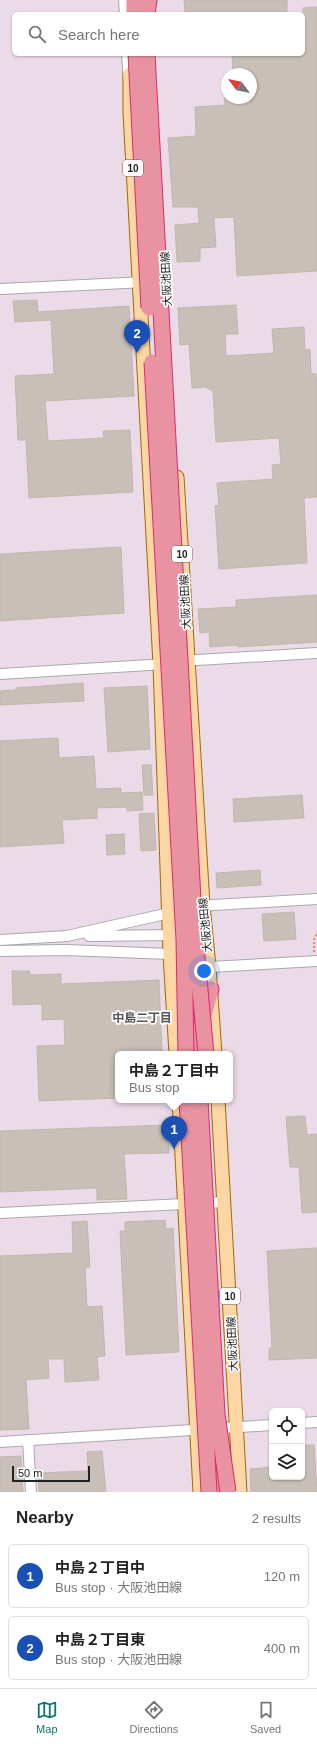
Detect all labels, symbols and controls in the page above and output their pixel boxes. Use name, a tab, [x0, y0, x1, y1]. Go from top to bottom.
search box	[12, 12, 305, 56]
icon: search	[26, 23, 48, 45]
text: Search here	[58, 26, 140, 43]
north arrow	[221, 68, 257, 104]
road number: 10	[123, 160, 143, 176]
street label: 大阪池田線	[159, 251, 173, 307]
pin: 2	[124, 320, 150, 353]
road number: 10	[172, 546, 192, 562]
street label: 大阪池田線	[178, 574, 192, 630]
street label: 大阪池田線	[197, 897, 213, 953]
your location	[194, 961, 214, 981]
district label: 中島二丁目	[112, 1011, 172, 1025]
popup	[115, 1051, 233, 1103]
text: 中島２丁目中	[129, 1062, 219, 1079]
text: Bus stop	[129, 1080, 180, 1095]
pin: 1	[161, 1116, 187, 1149]
road number: 10	[220, 1288, 240, 1304]
street label: 大阪池田線	[225, 1316, 239, 1372]
map controls	[269, 1408, 305, 1480]
button: locate	[269, 1408, 305, 1444]
button: layers	[269, 1444, 305, 1480]
scale bar	[12, 1464, 90, 1483]
text: 50 m	[18, 1467, 42, 1479]
text: Nearby	[16, 1508, 74, 1527]
text: 2 results	[252, 1511, 301, 1526]
text: 中島２丁目中	[55, 1559, 145, 1576]
text: 1	[26, 1569, 34, 1584]
text: 120 m	[264, 1569, 300, 1584]
text: Bus stop · 大阪池田線	[55, 1580, 182, 1595]
text: 中島２丁目東	[55, 1631, 145, 1648]
text: 2	[26, 1641, 34, 1656]
text: 400 m	[264, 1641, 300, 1656]
text: Bus stop · 大阪池田線	[55, 1652, 182, 1667]
tab: Map	[36, 1699, 58, 1735]
tab: Directions	[129, 1699, 178, 1735]
tab: Saved	[250, 1699, 281, 1735]

